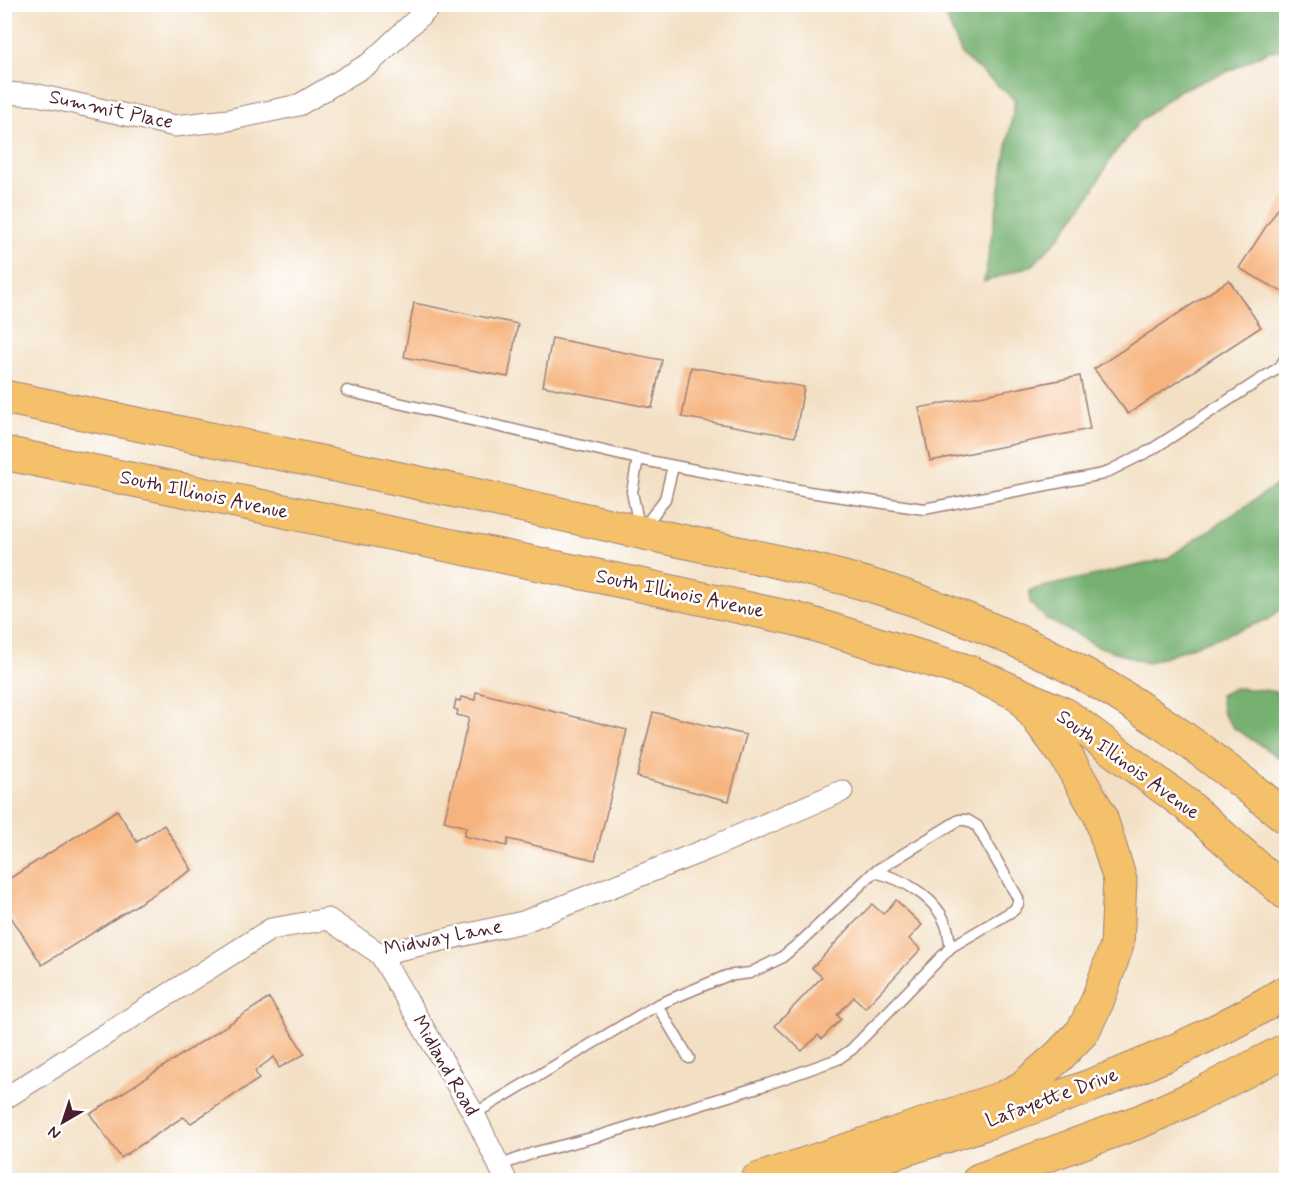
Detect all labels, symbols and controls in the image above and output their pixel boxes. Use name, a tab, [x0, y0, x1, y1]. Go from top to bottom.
street label: Summit Place	[47, 84, 175, 136]
street label: South Illinois Avenue	[117, 464, 291, 526]
street label: South Illinois Avenue	[593, 563, 767, 625]
street label: South Illinois Avenue	[1051, 704, 1205, 826]
street label: Midway Lane	[381, 913, 505, 963]
street label: Midland Road	[405, 1011, 485, 1121]
street label: Lafayette Drive	[982, 1061, 1122, 1135]
north arrow	[33, 1092, 93, 1152]
text: N	[44, 1121, 65, 1144]

